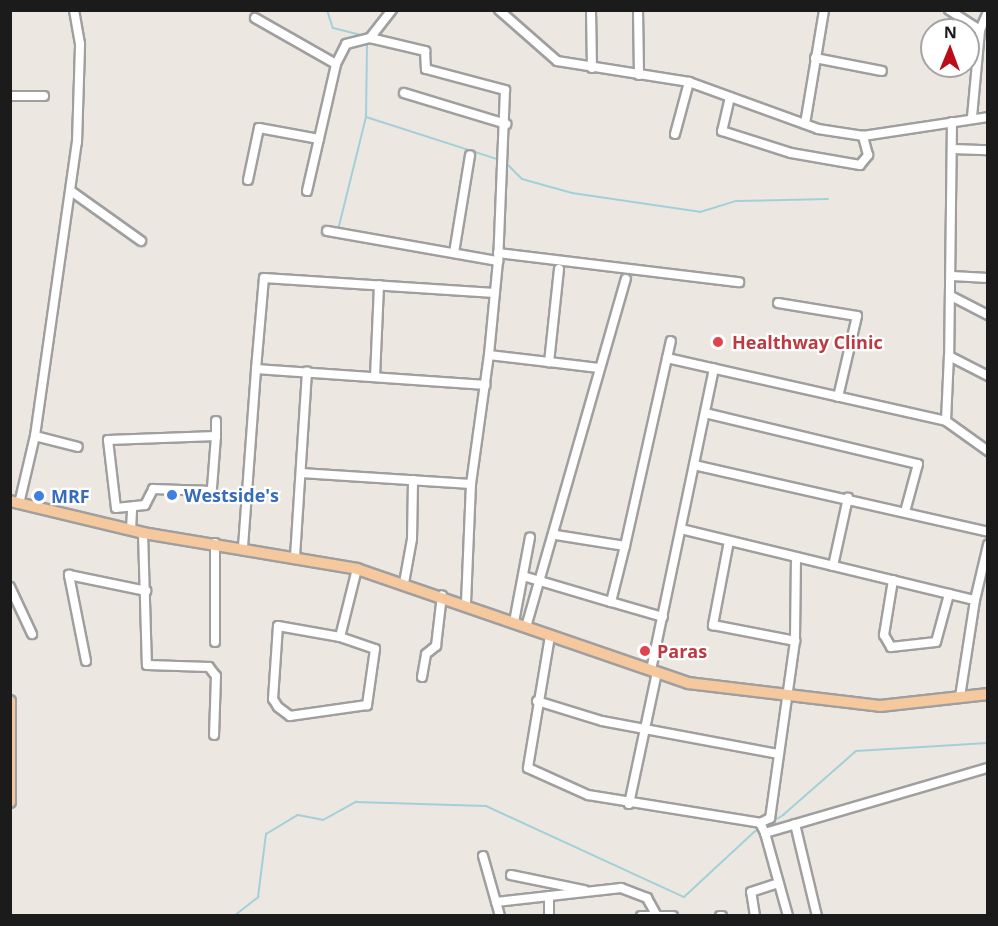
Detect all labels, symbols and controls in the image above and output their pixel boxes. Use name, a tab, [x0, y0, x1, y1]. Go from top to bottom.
north arrow	[920, 18, 980, 78]
text: N	[944, 21, 957, 43]
place label: Healthway Clinic	[732, 331, 883, 353]
marker: Healthway Clinic	[709, 333, 727, 351]
place label: Westside's	[184, 484, 279, 506]
place label: MRF	[51, 485, 90, 507]
marker: Westside's	[165, 488, 179, 502]
marker: MRF	[32, 489, 46, 503]
place label: Paras	[657, 640, 707, 662]
marker: Paras	[638, 644, 652, 658]

